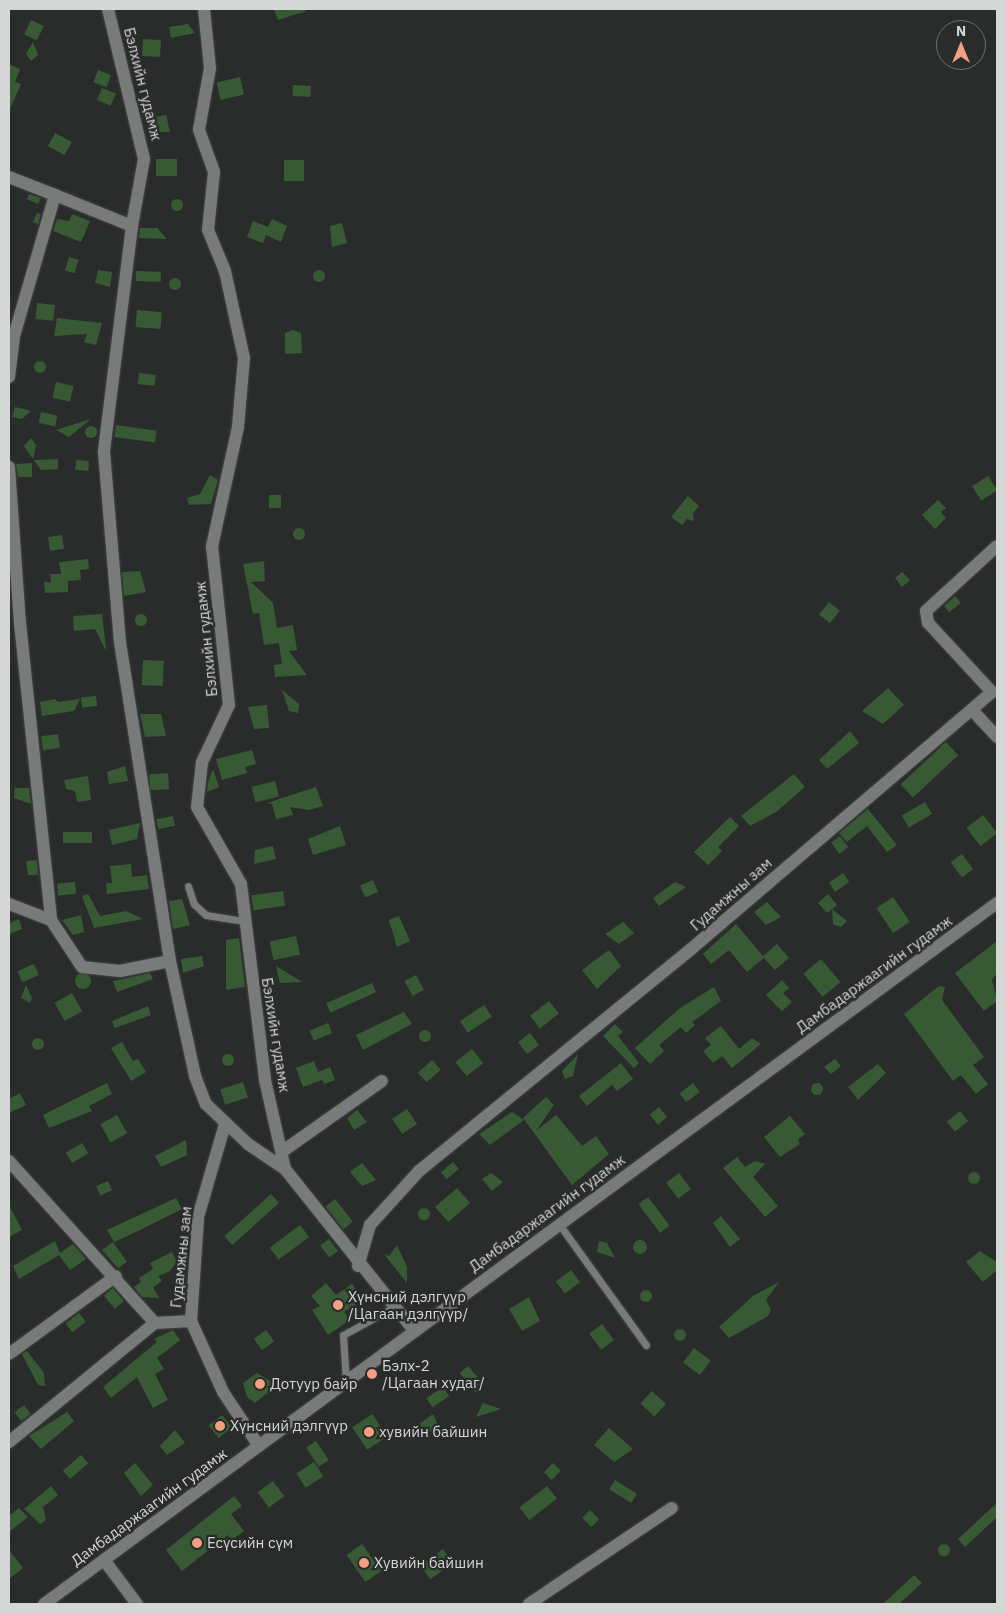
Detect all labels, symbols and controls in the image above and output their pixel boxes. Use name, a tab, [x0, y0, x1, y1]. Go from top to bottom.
north arrow	[936, 20, 986, 70]
text: N	[956, 22, 966, 40]
street label: Бэлхийн гудамж	[120, 26, 166, 142]
street label: Бэлхийн гудамж	[191, 580, 221, 698]
street label: Гудамжны зам	[687, 854, 775, 934]
street label: Дамбадаржаагийн гудамж	[793, 911, 955, 1037]
street label: Бэлхийн гудамж	[258, 976, 294, 1094]
street label: Дамбадаржаагийн гудамж	[466, 1150, 628, 1276]
street label: Гудамжны зам	[167, 1205, 195, 1309]
place label: Хүнсний дэлгүүр /Цагаан дэлгүүр/	[348, 1287, 468, 1322]
marker: Хүнсний дэлгүүр /Цагаан дэлгүүр/	[332, 1299, 344, 1311]
place label: Бэлх-2 /Цагаан худаг/	[382, 1356, 485, 1391]
marker: Бэлх-2 /Цагаан худаг/	[366, 1368, 378, 1380]
place label: Дотуур байр	[270, 1375, 357, 1393]
marker: Дотуур байр	[254, 1378, 266, 1390]
place label: Хүнсний дэлгүүр	[230, 1417, 348, 1435]
marker: Хүнсний дэлгүүр	[214, 1420, 226, 1432]
place label: хувийн байшин	[379, 1423, 487, 1441]
marker: хувийн байшин	[363, 1426, 375, 1438]
street label: Дамбадаржаагийн гудамж	[68, 1444, 230, 1570]
place label: Есүсийн сүм	[207, 1534, 293, 1552]
marker: Есүсийн сүм	[191, 1537, 203, 1549]
place label: Хувийн байшин	[374, 1554, 484, 1572]
marker: Хувийн байшин	[358, 1557, 370, 1569]

